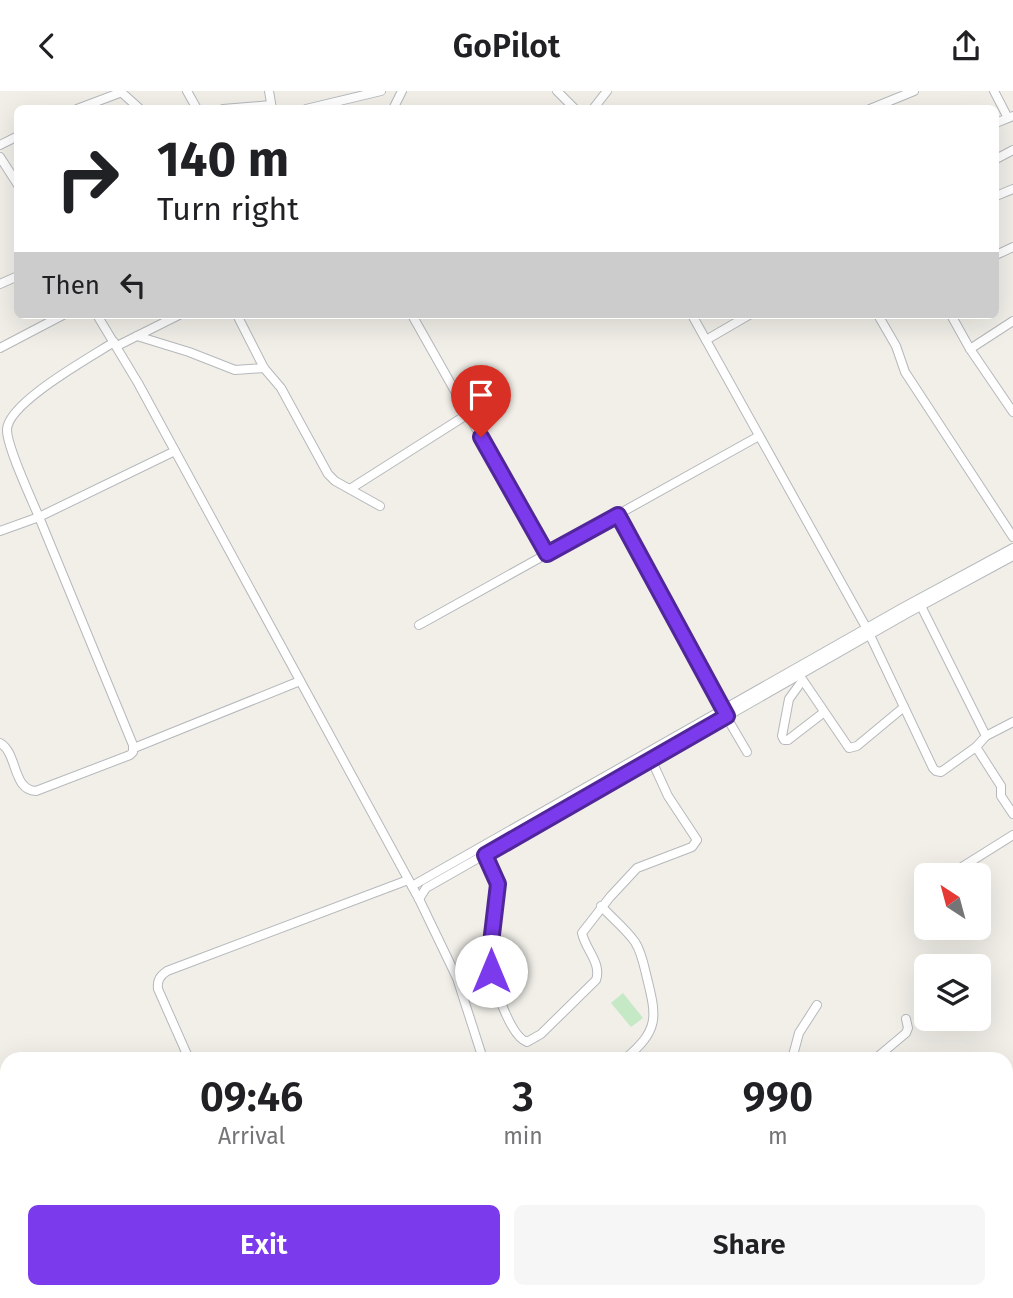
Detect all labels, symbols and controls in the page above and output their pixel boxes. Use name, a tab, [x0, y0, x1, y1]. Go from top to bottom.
icon: back	[28, 27, 66, 65]
text: GoPilot	[453, 27, 560, 65]
icon: share	[947, 27, 985, 65]
text: 140 m	[157, 130, 289, 189]
icon: right	[42, 133, 133, 224]
text: Turn right	[157, 190, 299, 228]
icon: left	[114, 266, 152, 304]
text: Then	[42, 270, 100, 301]
pin	[451, 365, 511, 437]
icon: arrive	[462, 376, 500, 414]
north arrow	[914, 863, 990, 940]
map controls	[914, 863, 991, 1031]
position arrow	[454, 934, 528, 1008]
button: layers	[914, 954, 991, 1031]
text: 09:46	[200, 1072, 303, 1122]
text: 3	[512, 1072, 534, 1122]
text: 990	[743, 1072, 813, 1122]
text: Arrival	[218, 1122, 285, 1150]
text: min	[503, 1122, 543, 1150]
text: m	[768, 1122, 788, 1150]
button: Exit	[28, 1205, 500, 1285]
button: Share	[514, 1205, 985, 1285]

